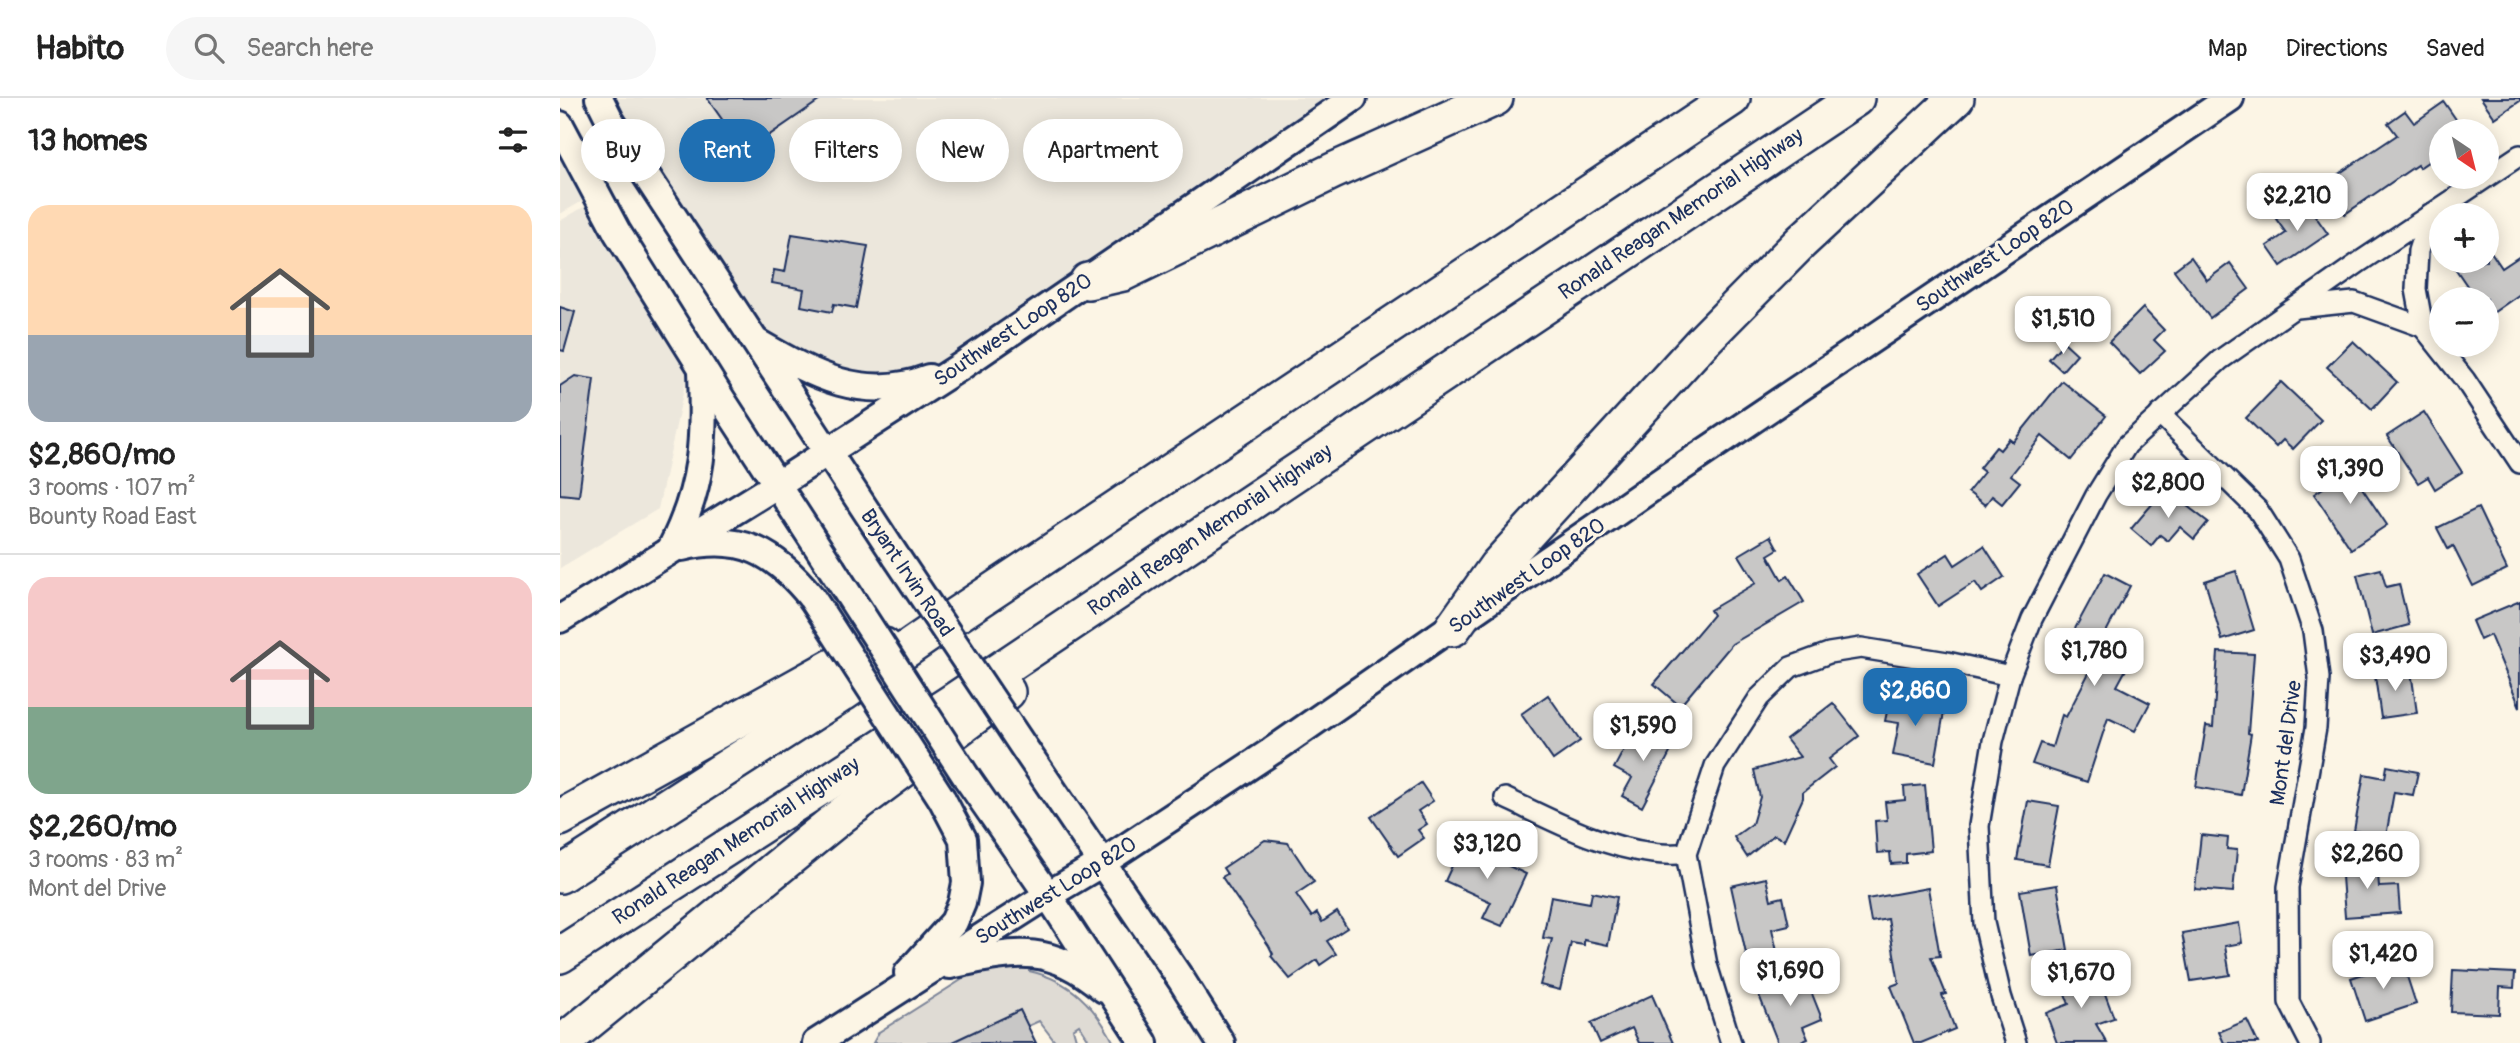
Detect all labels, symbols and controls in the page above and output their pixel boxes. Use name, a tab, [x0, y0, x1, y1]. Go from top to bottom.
search box	[166, 17, 656, 80]
text: Habito	[35, 28, 124, 69]
icon: search	[190, 29, 228, 67]
text: Search here	[246, 32, 373, 64]
text: Map	[2208, 34, 2248, 63]
text: Directions	[2286, 34, 2387, 63]
text: Saved	[2425, 34, 2485, 63]
chip: Buy	[581, 119, 665, 182]
chip: Rent	[679, 119, 775, 182]
chip: Filters	[789, 119, 902, 182]
chip: New	[916, 119, 1009, 182]
chip: Apartment	[1023, 119, 1183, 182]
north arrow	[2429, 119, 2499, 189]
map controls	[2429, 119, 2499, 357]
icon: filters	[494, 121, 532, 159]
text: 13 homes	[28, 122, 147, 159]
street label: Ronald Reagan Memorial Highway	[1553, 122, 1809, 306]
pin: $2,210	[2240, 174, 2354, 233]
text: $2,210	[2263, 181, 2331, 210]
street label: Southwest Loop 820	[1911, 193, 2079, 319]
button: +	[2429, 203, 2499, 273]
icon: home	[217, 250, 343, 376]
street label: Southwest Loop 820	[929, 267, 1097, 393]
button: −	[2429, 287, 2499, 357]
pin: $1,510	[2006, 296, 2120, 356]
text: $1,510	[2031, 304, 2095, 333]
text: $2,860/mo	[28, 436, 175, 473]
street label: Ronald Reagan Memorial Highway	[1082, 438, 1338, 622]
pin: $1,390	[2293, 446, 2407, 506]
text: $1,390	[2316, 454, 2384, 483]
pin: $2,800	[2111, 460, 2225, 520]
text: $2,800	[2131, 468, 2205, 497]
text: 3 rooms · 107 m²	[28, 473, 196, 502]
text: Bounty Road East	[28, 502, 197, 531]
street label: Bryant Irvin Road	[854, 504, 960, 642]
street label: Southwest Loop 820	[1443, 512, 1611, 640]
icon: home	[217, 622, 343, 748]
pin: $1,780	[2037, 628, 2151, 688]
pin: $3,490	[2338, 634, 2452, 693]
text: $1,780	[2061, 636, 2127, 665]
text: $3,490	[2359, 641, 2431, 670]
pin: $2,860	[1858, 668, 1972, 728]
text: $2,860	[1879, 676, 1951, 705]
street label: Mont del Drive	[2264, 678, 2308, 807]
pin: $1,590	[1586, 704, 1700, 763]
text: $1,590	[1609, 711, 1677, 740]
street label: Ronald Reagan Memorial Highway	[607, 751, 865, 931]
text: $2,260/mo	[28, 808, 177, 845]
pin: $3,120	[1430, 822, 1544, 881]
text: $3,120	[1453, 829, 1521, 858]
street label: Southwest Loop 820	[970, 831, 1142, 951]
pin: $2,260	[2310, 832, 2424, 891]
text: $2,260	[2330, 839, 2404, 868]
text: 3 rooms · 83 m²	[28, 845, 183, 874]
text: Mont del Drive	[28, 874, 166, 903]
pin: $1,420	[2326, 932, 2440, 991]
text: $1,420	[2348, 939, 2418, 968]
pin: $1,690	[1733, 948, 1847, 1008]
pin: $1,670	[2024, 950, 2138, 1010]
text: $1,690	[1756, 956, 1824, 985]
text: $1,670	[2047, 958, 2115, 987]

